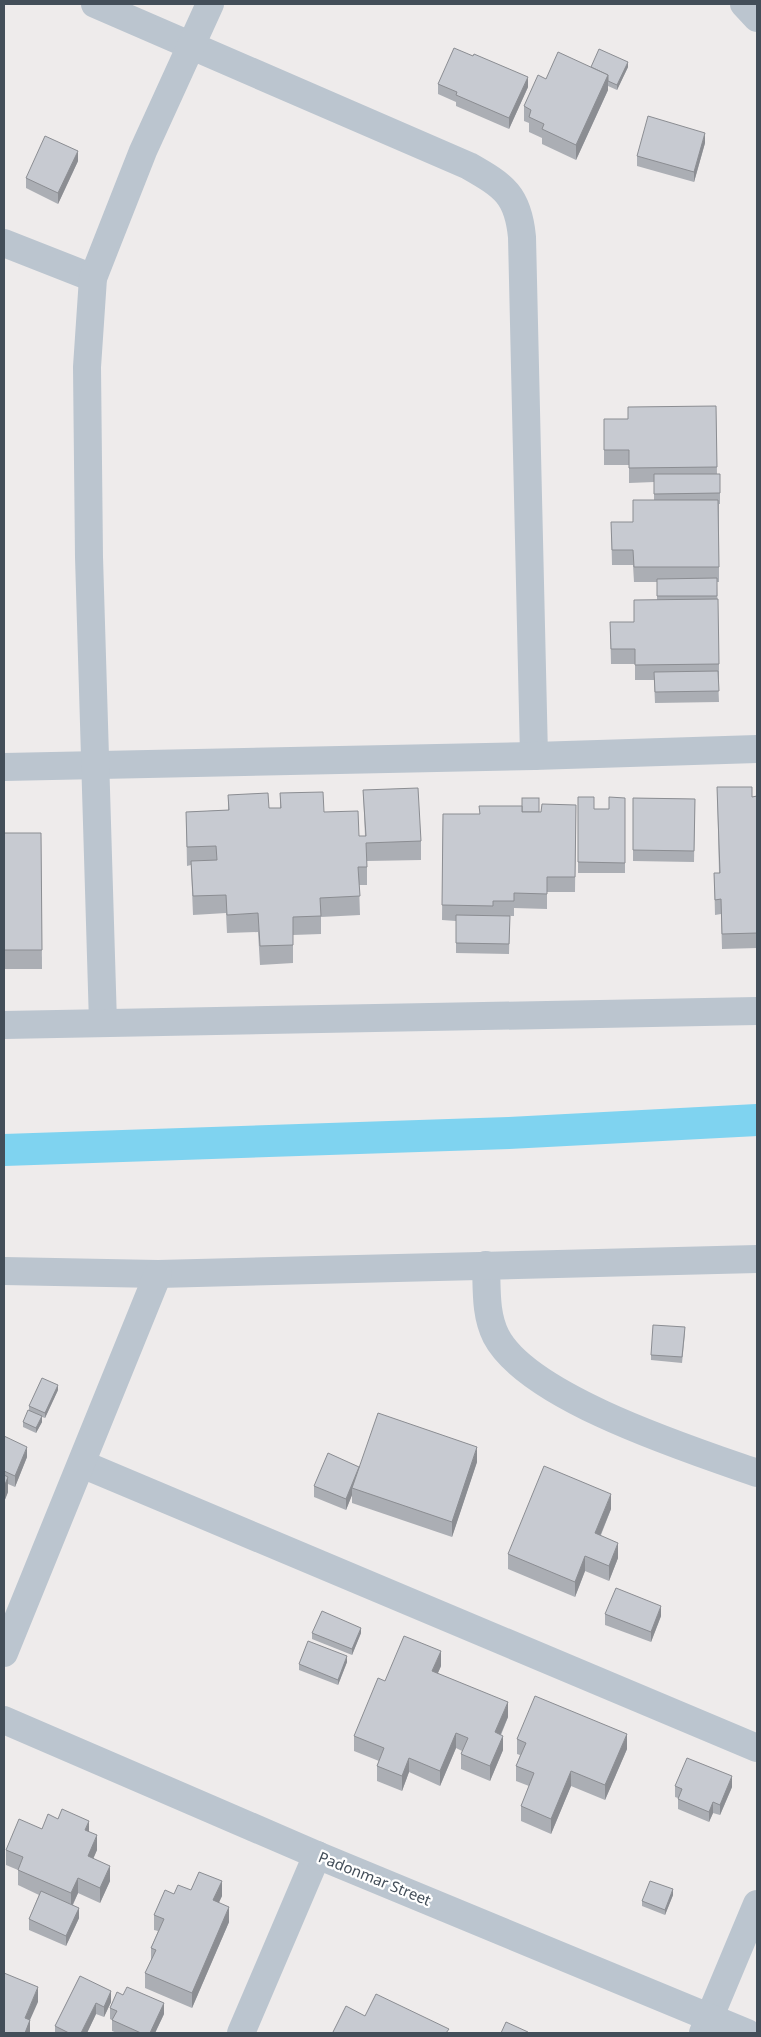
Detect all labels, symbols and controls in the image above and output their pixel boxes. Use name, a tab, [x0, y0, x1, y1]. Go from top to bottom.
street label: Padonmar Street	[316, 1846, 435, 1910]

